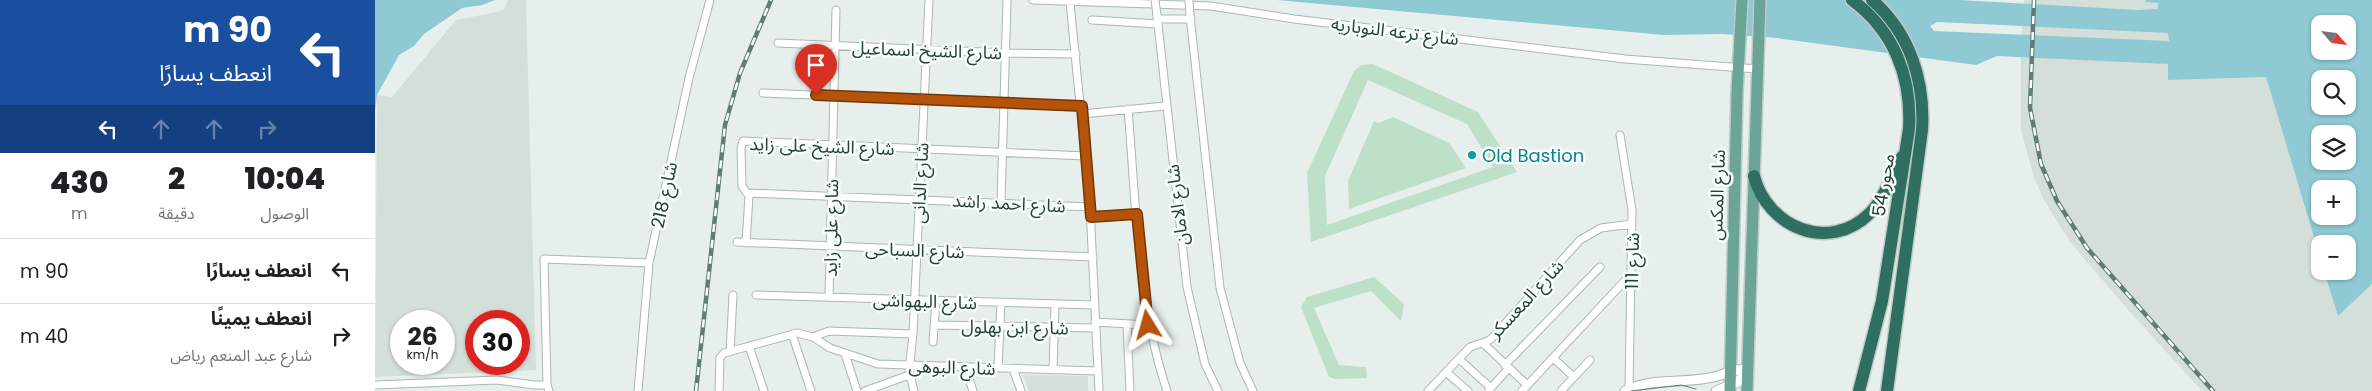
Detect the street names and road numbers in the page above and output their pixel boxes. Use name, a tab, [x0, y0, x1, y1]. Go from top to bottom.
street label: شارع ترعه النوباريه	[1329, 11, 1460, 53]
street label: شارع الشيخ اسماعيل	[851, 35, 1003, 67]
street label: شارع الشيخ على زايد	[749, 131, 895, 163]
street label: شارع الدانى	[905, 142, 937, 224]
street label: شارع المكس	[1703, 149, 1733, 241]
street label: محور 54	[1866, 152, 1900, 218]
street label: شارع 218	[645, 159, 685, 231]
street label: شارع الامان	[1160, 163, 1196, 247]
street label: شارع على زايد	[818, 179, 846, 277]
street label: شارع احمد راشد	[951, 188, 1066, 220]
street label: شارع 111	[1619, 232, 1647, 290]
street label: شارع السباحى	[865, 236, 965, 266]
street label: شارع المعسكر	[1482, 254, 1571, 346]
street label: شارع البهواشى	[872, 287, 978, 317]
street label: شارع ابن بهلول	[961, 314, 1069, 342]
street label: شارع البوهى	[908, 353, 996, 383]

